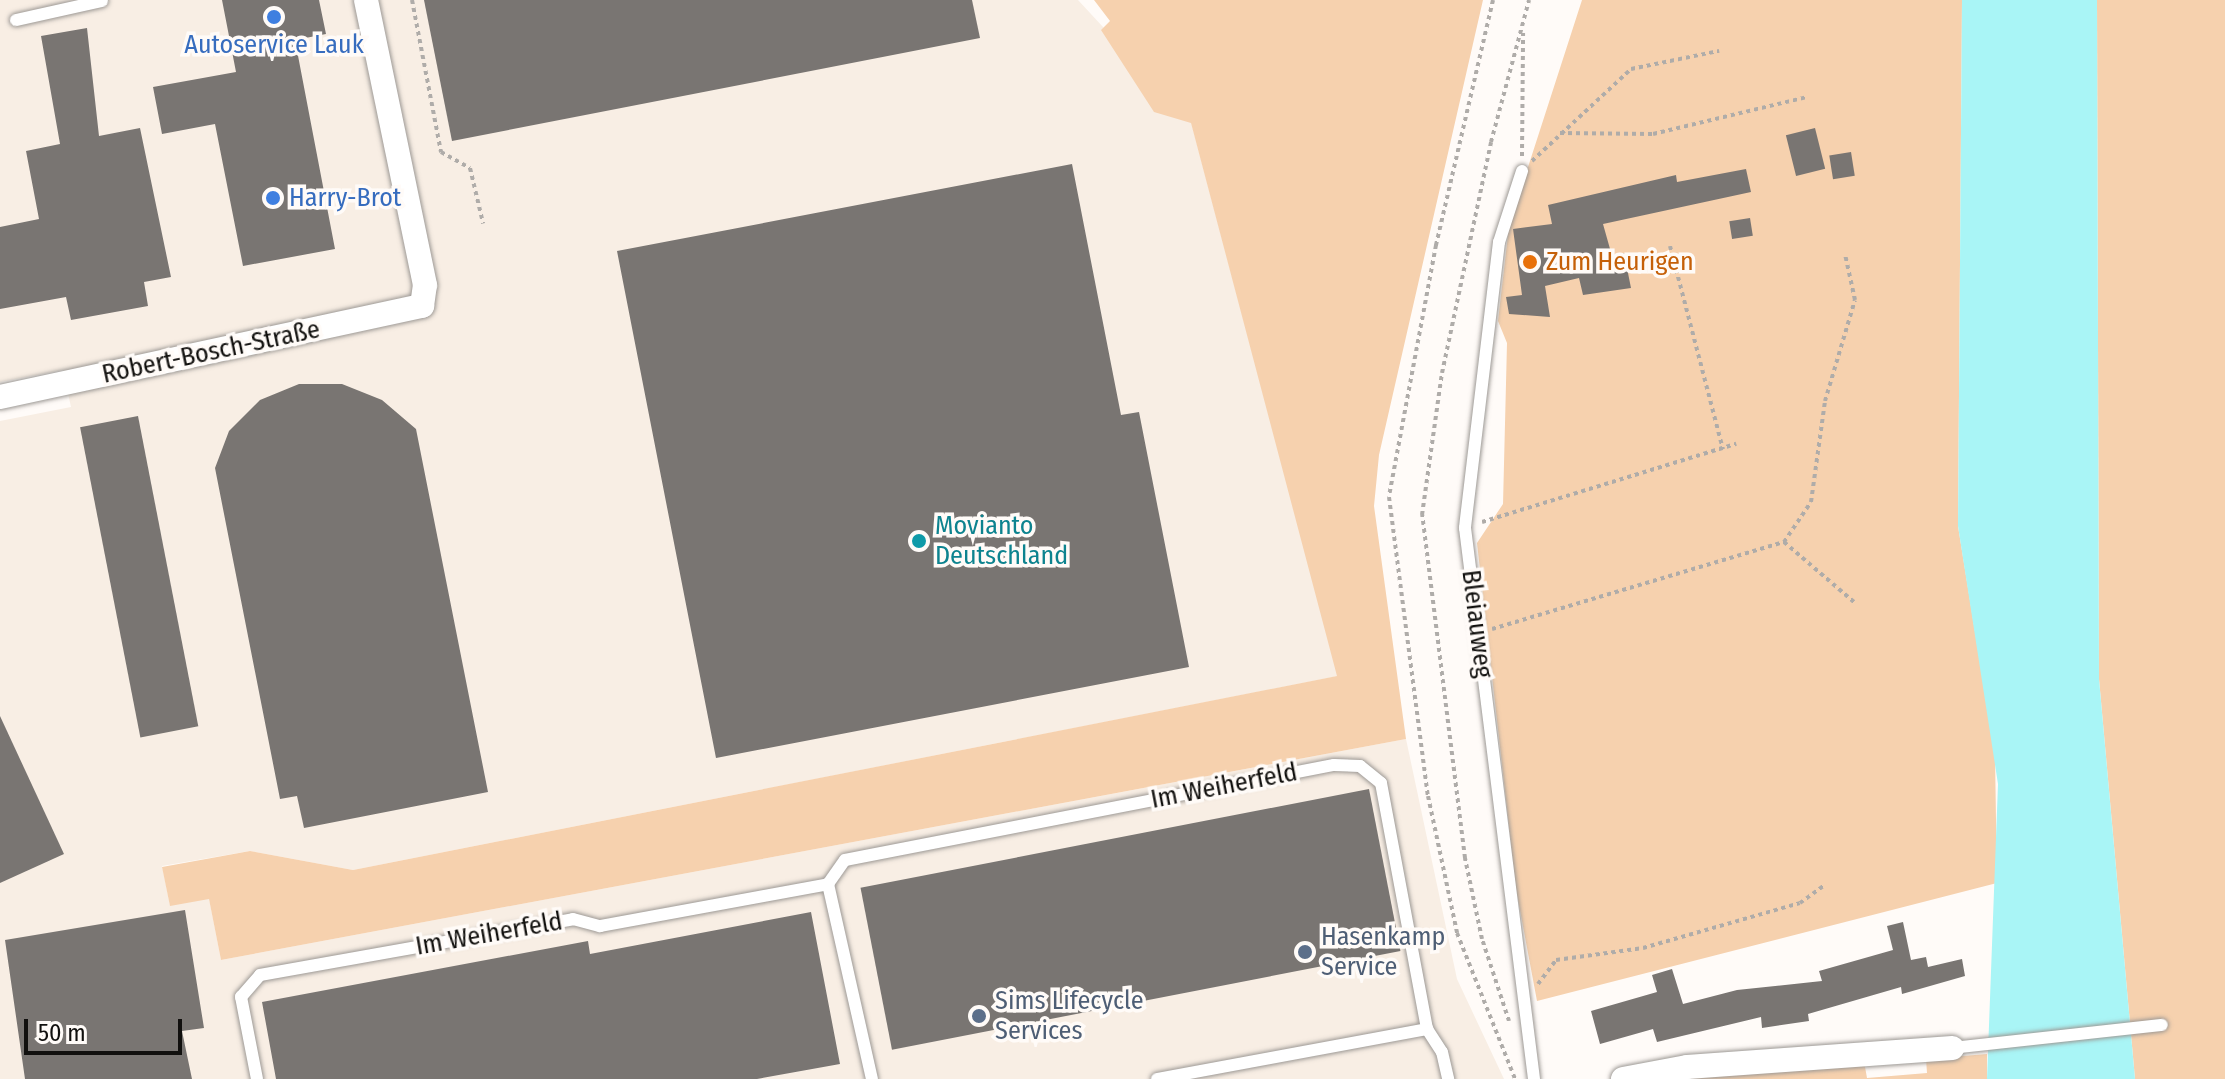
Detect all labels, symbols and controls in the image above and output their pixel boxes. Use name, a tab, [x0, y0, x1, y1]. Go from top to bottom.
marker: Autoservice Lauk	[265, 8, 283, 26]
place label: Autoservice Lauk	[184, 29, 364, 61]
place label: Harry-Brot	[289, 182, 401, 214]
marker: Harry-Brot	[264, 189, 282, 207]
place label: Zum Heurigen	[1546, 246, 1694, 278]
marker: Zum Heurigen	[1521, 253, 1539, 271]
street label: Robert-Bosch-Straße	[99, 314, 323, 390]
place label: Movianto Deutschland	[935, 510, 1068, 572]
marker: Movianto Deutschland	[910, 532, 928, 550]
street label: Bleiauweg	[1455, 568, 1499, 680]
street label: Im Weiherfeld	[1148, 757, 1300, 815]
street label: Im Weiherfeld	[413, 906, 565, 962]
place label: Hasenkamp Service	[1321, 921, 1445, 982]
marker: Hasenkamp Service	[1296, 943, 1314, 961]
place label: Sims Lifecycle Services	[995, 985, 1144, 1046]
scale bar	[28, 1003, 186, 1053]
marker: Sims Lifecycle Services	[970, 1007, 988, 1025]
text: 50 m	[38, 1019, 86, 1047]

